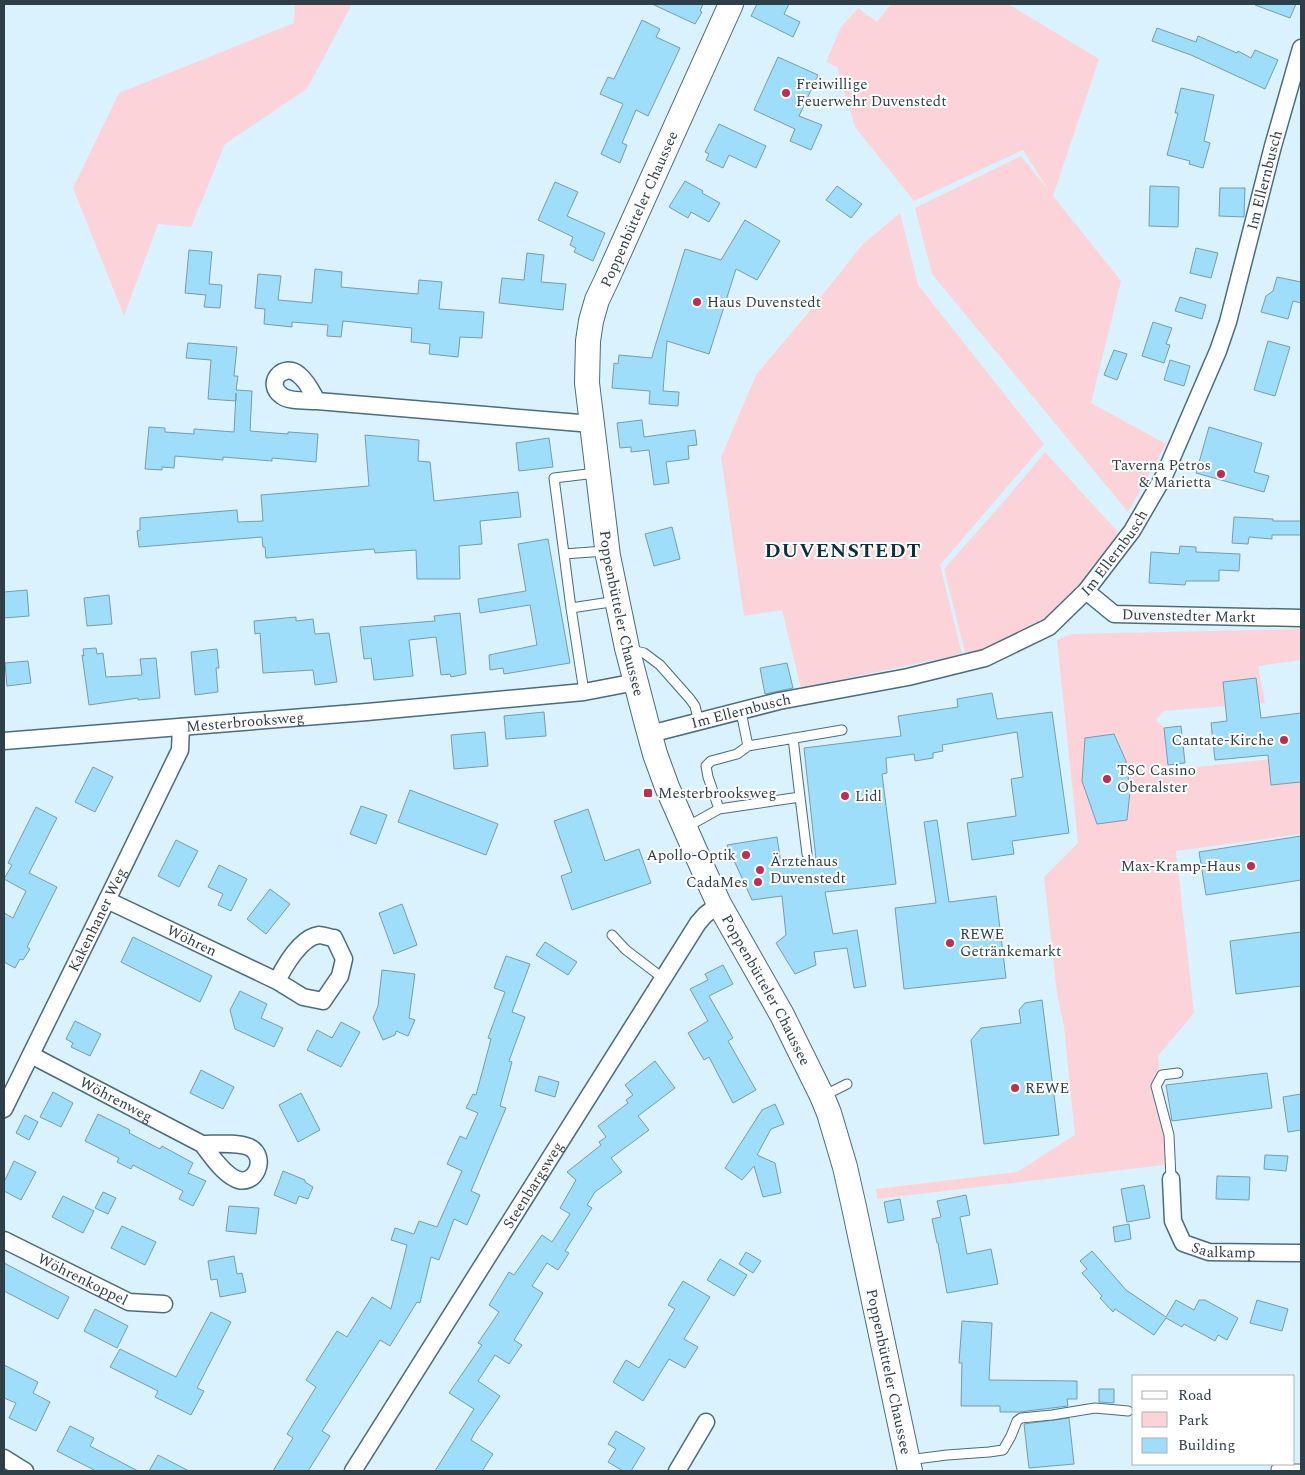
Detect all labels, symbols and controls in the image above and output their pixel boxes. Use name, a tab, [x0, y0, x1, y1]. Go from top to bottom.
place label: Freiwillige Feuerwehr Duvenstedt	[796, 73, 946, 113]
marker: Freiwillige Feuerwehr Duvenstedt	[780, 87, 792, 99]
street label: Poppenbütteler Chaussee	[595, 127, 684, 291]
street label: Im Ellernbusch	[1241, 127, 1289, 233]
place label: Haus Duvenstedt	[707, 291, 821, 314]
marker: Haus Duvenstedt	[691, 296, 703, 308]
place label: Taverna Petros & Marietta	[1111, 454, 1212, 494]
marker: Taverna Petros & Marietta	[1215, 468, 1227, 480]
street label: Im Ellernbusch	[1076, 505, 1154, 602]
street label: Poppenbütteler Chaussee	[593, 529, 650, 699]
district label: DUVENSTEDT	[764, 536, 922, 566]
street label: Duvenstedter Markt	[1122, 603, 1256, 629]
street label: Im Ellernbusch	[689, 688, 793, 735]
street label: Mesterbrooksweg	[185, 706, 305, 738]
place label: Cantate-Kirche	[1172, 729, 1274, 752]
marker: Cantate-Kirche	[1278, 734, 1290, 746]
place label: TSC Casino Oberalster	[1117, 759, 1196, 799]
marker: TSC Casino Oberalster	[1101, 773, 1113, 785]
place label: Mesterbrooksweg	[658, 782, 776, 805]
place label: Lidl	[855, 785, 882, 808]
marker: Mesterbrooksweg	[642, 787, 654, 799]
marker: Lidl	[839, 790, 851, 802]
place label: Apollo-Optik	[646, 844, 736, 867]
marker: Apollo-Optik	[740, 849, 752, 861]
place label: Ärztehaus Duvenstedt	[770, 850, 846, 890]
place label: Max-Kramp-Haus	[1121, 855, 1241, 878]
marker: Max-Kramp-Haus	[1245, 860, 1257, 872]
street label: Kakenhaner Weg	[62, 864, 133, 976]
marker: Ärztehaus Duvenstedt	[754, 864, 766, 876]
place label: CadaMes	[686, 871, 748, 894]
marker: CadaMes	[752, 876, 764, 888]
street label: Poppenbütteler Chaussee	[715, 910, 816, 1070]
street label: Wöhren	[163, 919, 221, 963]
place label: REWE Getränkemarkt	[960, 923, 1061, 963]
marker: REWE Getränkemarkt	[944, 937, 956, 949]
street label: Wöhrenweg	[75, 1071, 157, 1128]
place label: REWE	[1025, 1077, 1069, 1100]
marker: REWE	[1009, 1082, 1021, 1094]
street label: Steenbargsweg	[497, 1137, 570, 1234]
street label: Saalkamp	[1188, 1236, 1255, 1265]
street label: Wöhrenkoppel	[34, 1247, 132, 1312]
street label: Poppenbütteler Chaussee	[860, 1287, 917, 1457]
legend	[1132, 1375, 1295, 1465]
text: Road	[1178, 1384, 1212, 1407]
text: Park	[1178, 1409, 1209, 1432]
text: Building	[1178, 1434, 1235, 1457]

